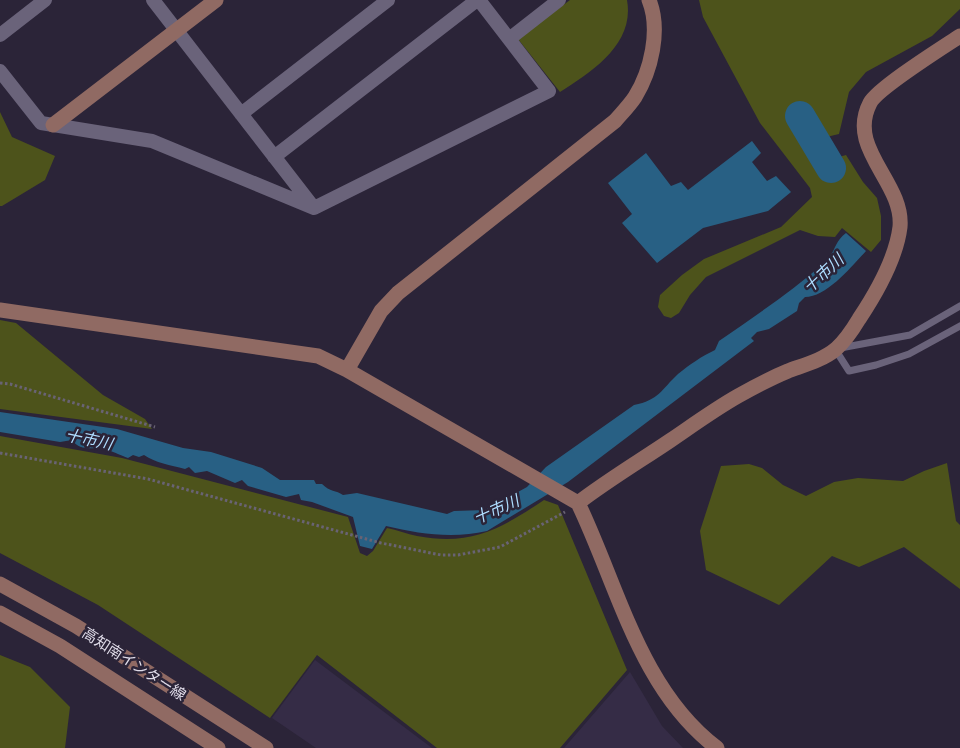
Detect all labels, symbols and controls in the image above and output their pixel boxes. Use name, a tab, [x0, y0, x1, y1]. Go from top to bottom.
water label: 十市川	[799, 249, 850, 297]
water label: 十市川	[63, 425, 116, 455]
water label: 十市川	[470, 490, 524, 529]
street label: 高知南インター線	[79, 624, 189, 704]

